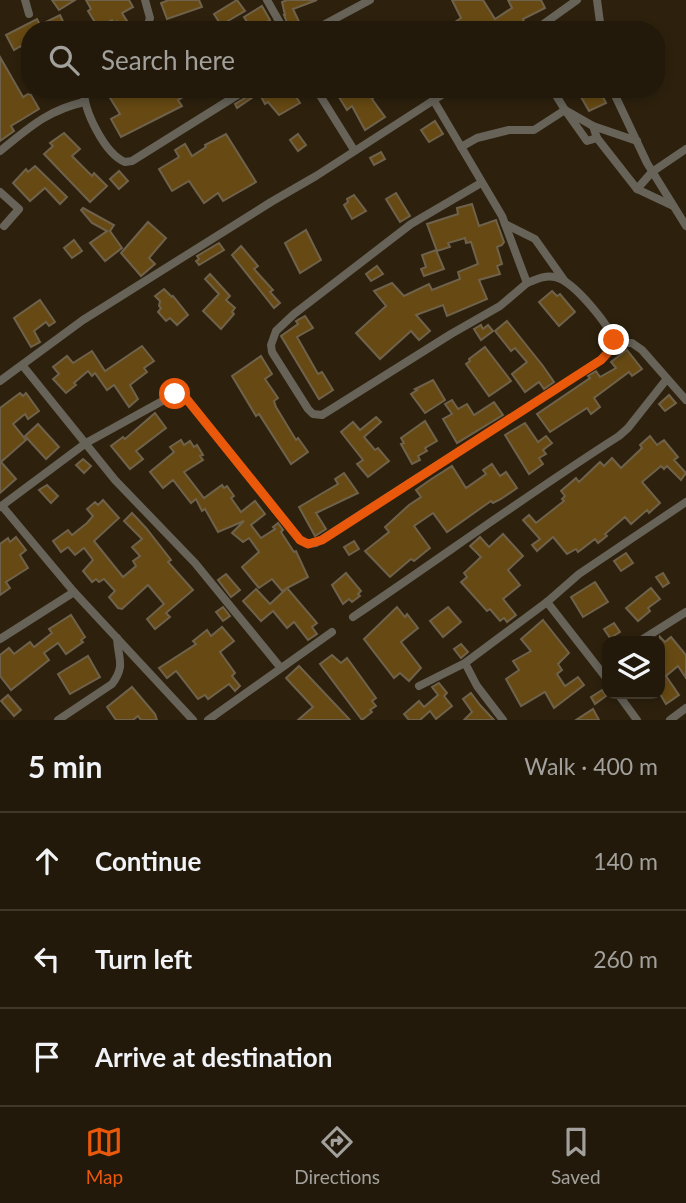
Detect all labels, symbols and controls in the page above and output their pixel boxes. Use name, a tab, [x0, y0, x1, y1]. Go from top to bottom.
search box	[21, 21, 665, 98]
icon: search	[45, 41, 83, 79]
text: Search here	[101, 44, 235, 76]
route end	[598, 324, 629, 355]
route start	[159, 378, 190, 409]
map controls	[602, 636, 665, 699]
button: layers	[602, 636, 665, 699]
text: 5 min	[28, 748, 102, 784]
text: Walk · 400 m	[524, 752, 658, 780]
icon: ahead	[28, 842, 66, 880]
text: Continue	[95, 845, 201, 877]
text: 140 m	[593, 847, 658, 875]
icon: left	[28, 940, 66, 978]
text: Turn left	[95, 943, 192, 975]
text: 260 m	[593, 945, 658, 973]
icon: arrive	[28, 1038, 66, 1076]
text: Arrive at destination	[95, 1041, 332, 1073]
tab: Map	[85, 1123, 123, 1188]
tab: Directions	[294, 1123, 380, 1188]
tab: Saved	[551, 1123, 601, 1188]

